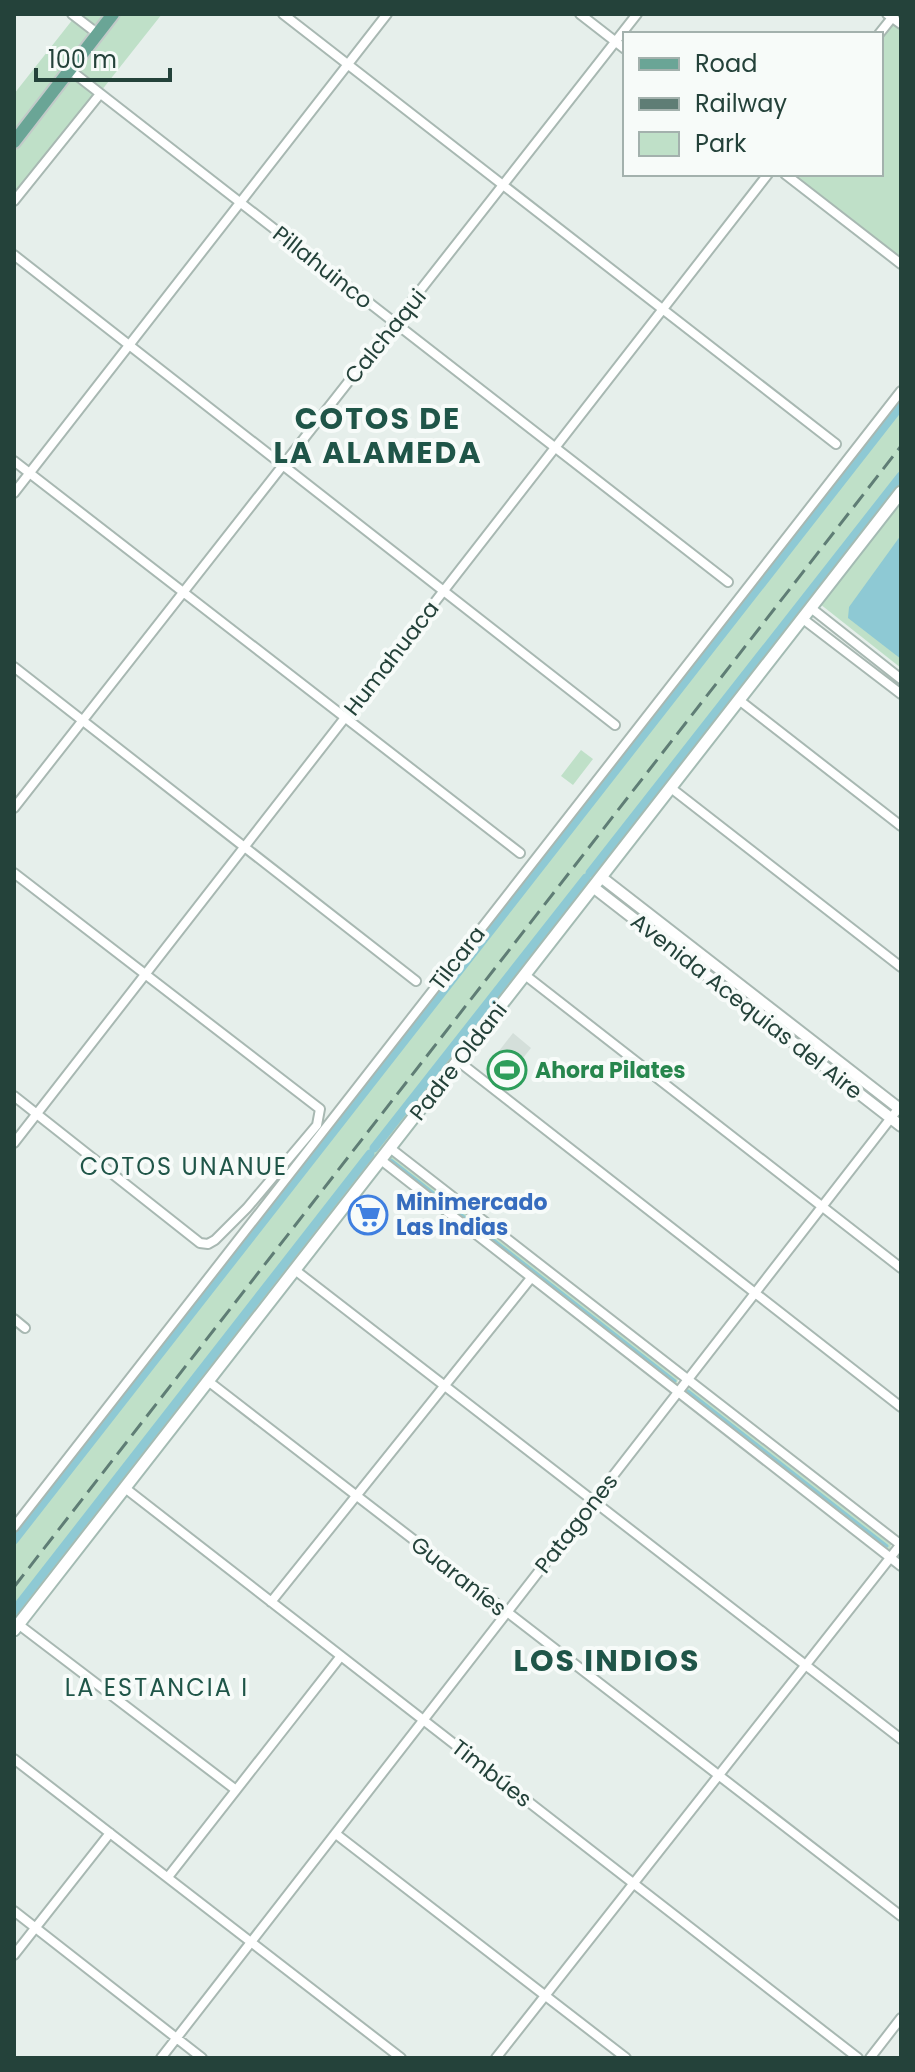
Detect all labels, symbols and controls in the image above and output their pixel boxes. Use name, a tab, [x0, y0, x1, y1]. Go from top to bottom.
scale bar	[36, 32, 170, 82]
legend	[623, 32, 883, 176]
text: 100 m	[48, 43, 117, 76]
text: Road	[695, 47, 757, 80]
text: Railway	[695, 87, 788, 120]
text: Park	[695, 127, 747, 160]
street label: Pillahuinco	[266, 219, 379, 316]
street label: Calchaqui	[337, 282, 433, 390]
district label: COTOS DE LA ALAMEDA	[274, 397, 483, 474]
street label: Humahuaca	[337, 594, 446, 722]
street label: Avenida Acequias del Aire	[624, 906, 869, 1107]
street label: Tilcara	[422, 920, 492, 997]
street label: Padre Oldani	[402, 996, 514, 1127]
sports icon: Ahora Pilates	[486, 1049, 528, 1091]
place label: Ahora Pilates	[535, 1055, 685, 1086]
district label: COTOS UNANUE	[80, 1150, 288, 1183]
place label: Minimercado Las Indias	[396, 1187, 547, 1243]
supermarket icon: Minimercado Las Indias	[347, 1194, 389, 1236]
street label: Patagones	[528, 1467, 625, 1580]
street label: Guaraníes	[404, 1529, 513, 1624]
district label: LOS INDIOS	[514, 1639, 700, 1682]
district label: LA ESTANCIA I	[65, 1671, 249, 1704]
street label: Timbúes	[445, 1732, 538, 1815]

